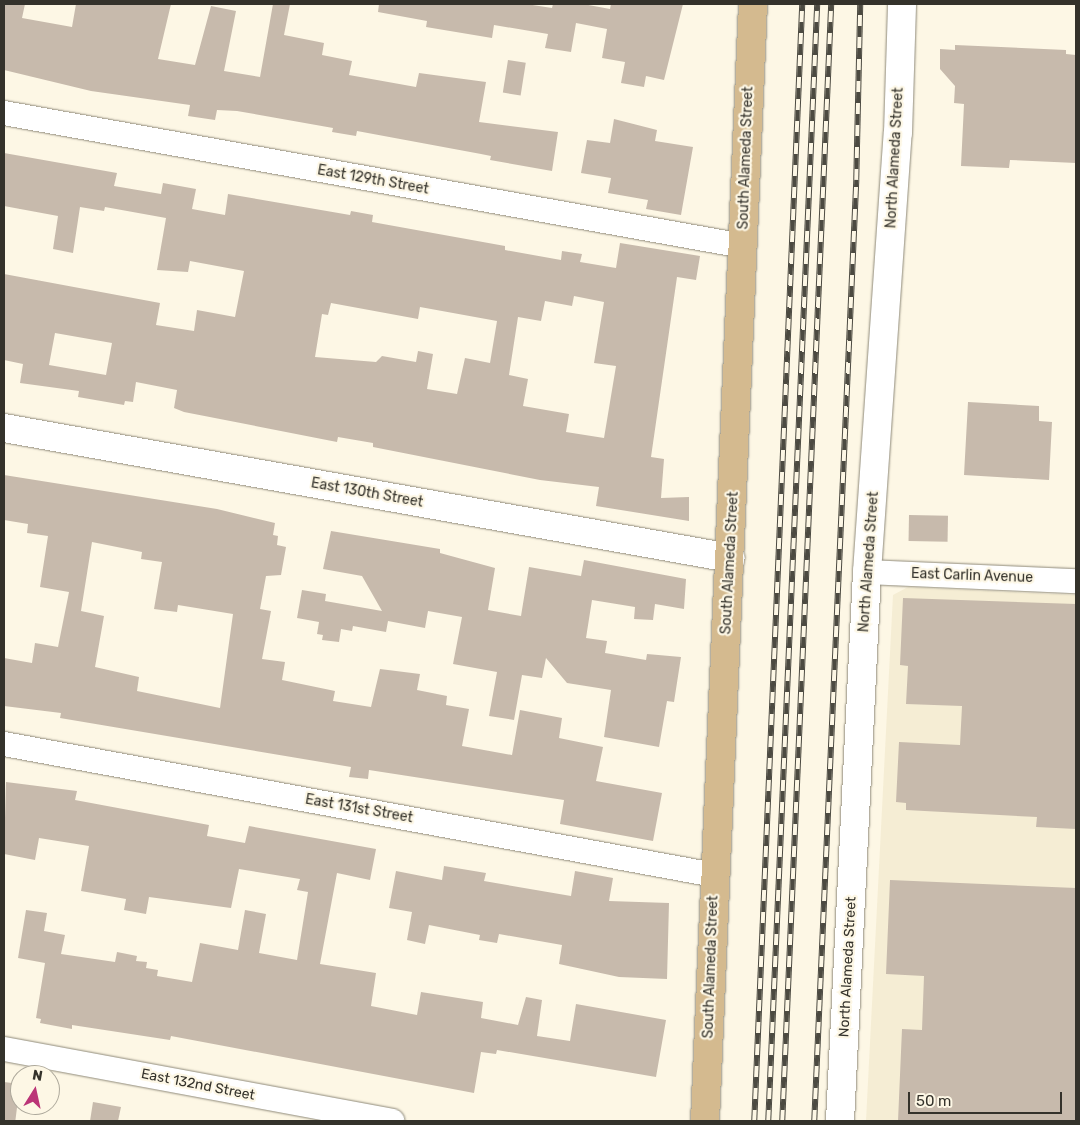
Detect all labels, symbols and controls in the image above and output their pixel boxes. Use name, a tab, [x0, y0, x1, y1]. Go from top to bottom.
street label: South Alameda Street	[735, 86, 757, 230]
street label: North Alameda Street	[883, 87, 907, 229]
street label: East 129th Street	[316, 162, 430, 198]
street label: East 130th Street	[310, 475, 424, 511]
street label: South Alameda Street	[718, 491, 742, 635]
street label: North Alameda Street	[856, 491, 882, 633]
street label: East Carlin Avenue	[911, 565, 1033, 587]
street label: East 131st Street	[304, 791, 414, 827]
street label: South Alameda Street	[700, 895, 722, 1039]
street label: North Alameda Street	[836, 896, 860, 1038]
north arrow	[10, 1065, 60, 1115]
text: N	[31, 1066, 44, 1085]
street label: East 132nd Street	[140, 1066, 256, 1104]
scale bar	[910, 1082, 1064, 1114]
text: 50 m	[916, 1092, 951, 1110]

